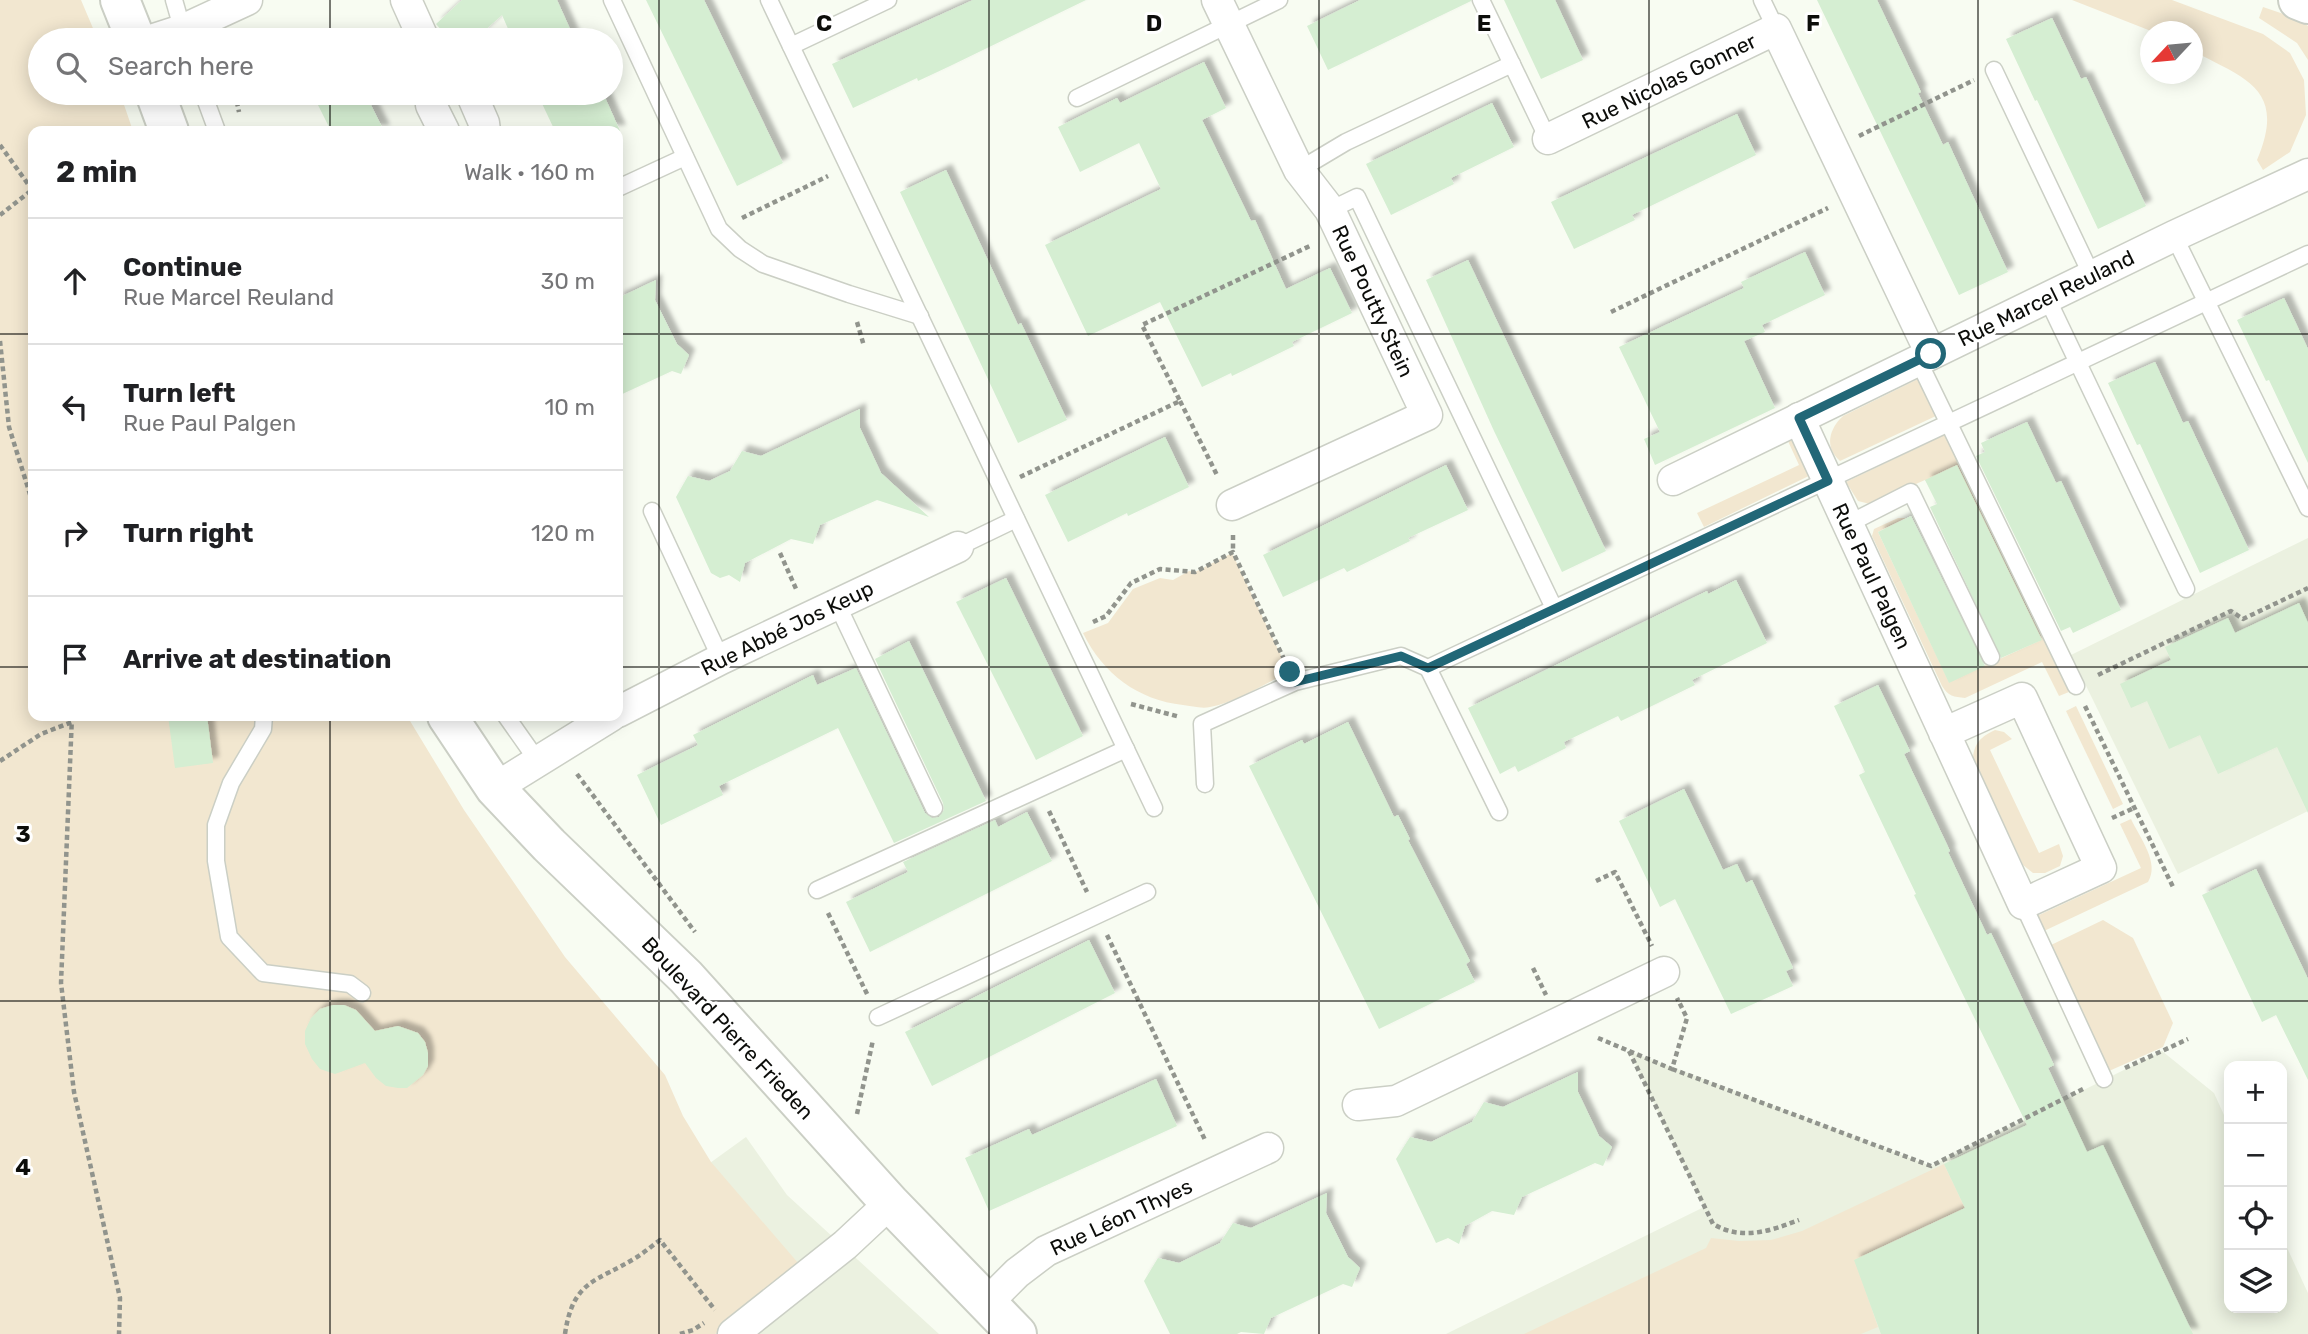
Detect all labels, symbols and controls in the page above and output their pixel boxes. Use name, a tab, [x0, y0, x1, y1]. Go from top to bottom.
text: C	[816, 9, 832, 37]
text: D	[1146, 9, 1162, 37]
text: E	[1477, 9, 1491, 37]
text: F	[1806, 9, 1820, 37]
north arrow	[2140, 21, 2203, 84]
search box	[28, 28, 623, 105]
street label: Rue Nicolas Gonner	[1578, 28, 1760, 134]
icon: search	[52, 48, 90, 86]
text: Search here	[108, 51, 254, 82]
text: 2 min	[56, 154, 137, 190]
text: Walk · 160 m	[464, 158, 595, 186]
street label: Rue Poutty Stein	[1327, 221, 1419, 381]
street label: Rue Marcel Reuland	[1954, 244, 2138, 352]
text: Continue	[123, 252, 242, 283]
icon: ahead	[56, 262, 94, 300]
text: 30 m	[540, 267, 595, 295]
text: Rue Marcel Reuland	[123, 283, 334, 311]
route start	[1915, 338, 1946, 369]
text: Turn left	[123, 378, 235, 409]
icon: left	[56, 388, 94, 426]
text: 10 m	[544, 393, 595, 421]
text: Rue Paul Palgen	[123, 409, 296, 437]
street label: Rue Paul Palgen	[1827, 499, 1917, 653]
icon: right	[56, 514, 94, 552]
text: Turn right	[123, 518, 253, 549]
text: 120 m	[531, 519, 595, 547]
street label: Rue Abbé Jos Keup	[697, 575, 877, 681]
icon: arrive	[56, 640, 94, 678]
text: Arrive at destination	[123, 644, 391, 675]
route end	[1274, 656, 1305, 687]
text: 3	[15, 820, 31, 848]
street label: Boulevard Pierre Frieden	[637, 932, 819, 1124]
map controls	[2224, 1061, 2287, 1313]
button: +	[2224, 1061, 2287, 1124]
button: −	[2224, 1124, 2287, 1187]
text: 4	[15, 1153, 31, 1181]
street label: Rue Léon Thyes	[1046, 1173, 1196, 1261]
button: locate	[2224, 1187, 2287, 1250]
button: layers	[2224, 1250, 2287, 1313]

